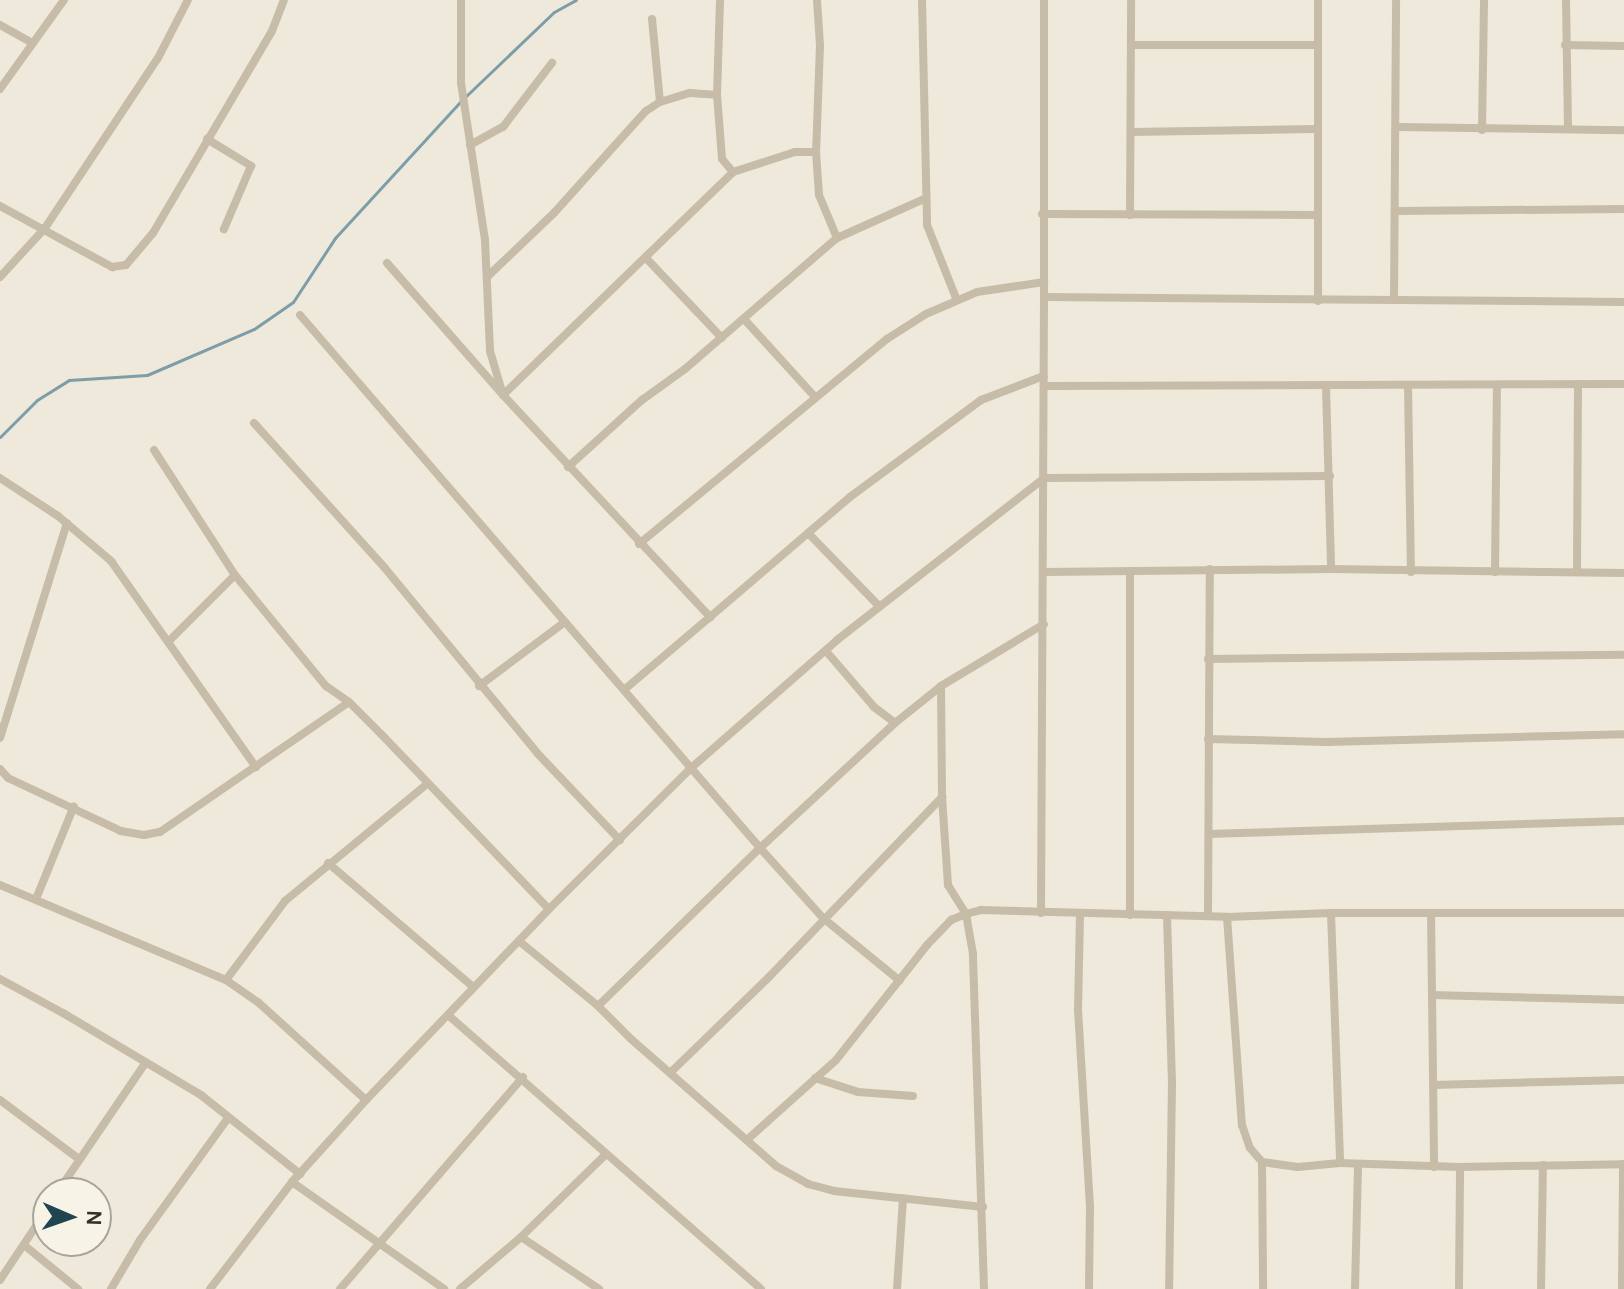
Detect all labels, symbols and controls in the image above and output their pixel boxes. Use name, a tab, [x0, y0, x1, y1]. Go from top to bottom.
north arrow	[32, 1177, 112, 1257]
text: N	[81, 1209, 107, 1226]

